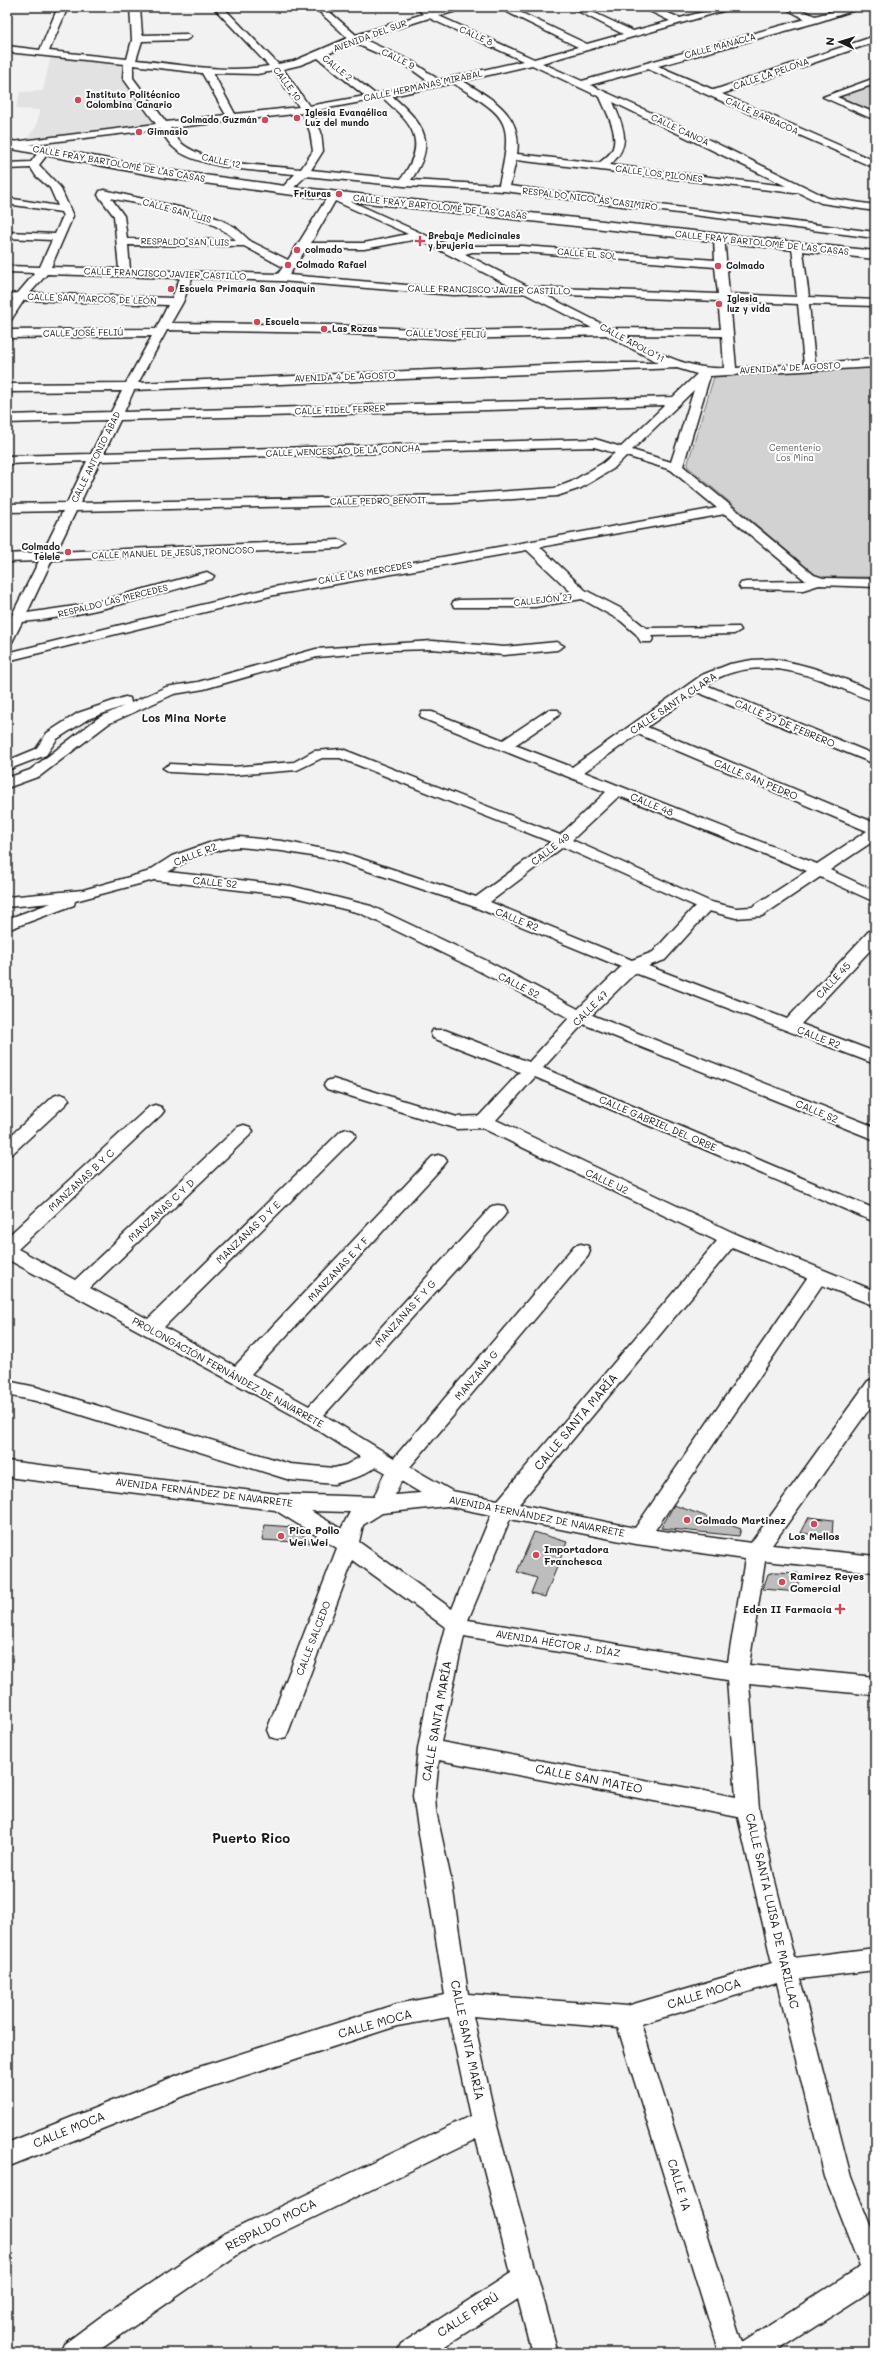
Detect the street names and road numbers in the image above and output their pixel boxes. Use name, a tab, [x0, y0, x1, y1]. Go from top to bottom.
street label: AVENIDA DEL SUR	[332, 17, 408, 54]
street label: CALLE 8	[458, 23, 495, 48]
street label: CALLE MANACLA	[683, 31, 757, 60]
street label: CALLE 9	[380, 46, 417, 72]
street label: CALLE 2	[320, 52, 354, 83]
street label: CALLE LA PELONA	[732, 55, 810, 92]
street label: CALLE 10	[271, 65, 304, 103]
street label: CALLE HERMANAS MIRABAL	[362, 67, 484, 104]
street label: CALLE BARBACOA	[724, 94, 800, 137]
street label: CALLE CANOA	[649, 111, 711, 148]
street label: CALLE FRAY BARTOLOMÉ DE LAS CASAS	[32, 143, 206, 184]
street label: CALLE 12	[201, 151, 241, 170]
street label: CALLE LOS PILONES	[615, 163, 703, 184]
street label: RESPALDO NICOLÁS CASIMIRO	[522, 185, 658, 212]
street label: CALLE FRAY BARTOLOMÉ DE LAS CASAS	[352, 192, 528, 221]
street label: CALLE SAN LUIS	[142, 196, 213, 225]
street label: CALLE FRAY BARTOLOMÉ DE LAS CASAS	[674, 228, 850, 257]
street label: RESPALDO SAN LUIS	[141, 235, 229, 248]
street label: CALLE EL SOL	[557, 245, 618, 262]
street label: CALLE FRANCISCO JAVIER CASTILLO	[84, 265, 246, 282]
street label: CALLE FRANCISCO JAVIER CASTILLO	[408, 283, 570, 296]
street label: CALLE SAN MARCOS DE LEÓN	[27, 291, 157, 306]
street label: CALLE APOLO 11	[598, 321, 667, 364]
street label: CALLE JOSÉ FELIÚ	[43, 326, 123, 339]
street label: CALLE JOSÉ FELIÚ	[406, 327, 486, 340]
street label: AVENIDA 4 DE AGOSTO	[739, 359, 841, 376]
street label: AVENIDA 4 DE AGOSTO	[294, 369, 396, 384]
street label: CALLE FIDEL FERRER	[294, 402, 386, 417]
street label: CALLE ANTONIO ABAD	[69, 409, 122, 504]
street label: CALLE WENCESLAO DE LA CONCHA	[265, 442, 421, 459]
street label: CALLE PEDRO BENOIT	[330, 494, 426, 507]
street label: CALLE MANUEL DE JESÚS TRONCOSO	[92, 544, 254, 561]
street label: CALLE LAS MERCEDES	[317, 559, 413, 586]
street label: RESPALDO LAS MERCEDES	[57, 582, 169, 620]
street label: CALLEJÓN 27	[513, 591, 573, 608]
street label: CALLE SANTA CLARA	[627, 669, 719, 737]
street label: CALLE 27 DE FEBRERO	[733, 696, 837, 751]
street label: CALLE SAN PEDRO	[712, 755, 800, 803]
street label: CALLE 48	[628, 789, 676, 819]
street label: CALLE 49	[528, 829, 572, 868]
street label: CALLE R2	[171, 839, 219, 869]
street label: CALLE S2	[192, 873, 238, 891]
street label: CALLE R2	[493, 904, 541, 934]
street label: CALLE 45	[812, 959, 854, 1001]
street label: CALLE S2	[496, 969, 542, 1001]
street label: CALLE 47	[569, 987, 611, 1029]
street label: CALLE R2	[795, 1022, 843, 1052]
street label: CALLE GABRIEL DEL ORBE	[597, 1092, 719, 1154]
street label: CALLE S2	[794, 1096, 840, 1126]
street label: MANZANAS B Y C	[45, 1146, 117, 1214]
street label: CALLE U2	[583, 1165, 631, 1197]
street label: MANZANAS C Y D	[125, 1175, 197, 1244]
street label: MANZANAS D Y E	[213, 1197, 283, 1266]
street label: MANZANAS E Y F	[304, 1233, 372, 1304]
street label: MANZANAS F Y G	[371, 1276, 439, 1349]
street label: PROLONGACIÓN FERNÁNDEZ DE NAVARRETE	[130, 1313, 327, 1431]
street label: MANZANA G	[451, 1347, 501, 1403]
street label: CALLE SANTA MARÍA	[530, 1369, 621, 1473]
street label: AVENIDA FERNÁNDEZ DE NAVARRETE	[115, 1474, 294, 1510]
street label: AVENIDA FERNÁNDEZ DE NAVARRETE	[448, 1492, 626, 1540]
street label: CALLE SALCEDO	[292, 1599, 334, 1677]
street label: AVENIDA HÉCTOR J. DÍAZ	[495, 1626, 622, 1660]
street label: CALLE SANTA MARÍA	[418, 1659, 454, 1782]
street label: CALLE SAN MATEO	[534, 1760, 644, 1796]
street label: CALLE SANTA LUISA DE MARILLAC	[743, 1812, 803, 2010]
street label: CALLE MOCA	[665, 1974, 742, 2012]
street label: CALLE SANTA MARÍA	[447, 1978, 488, 2101]
street label: CALLE MOCA	[336, 2005, 414, 2041]
street label: CALLE MOCA	[30, 2107, 107, 2151]
street label: CALLE 1A	[664, 2157, 695, 2213]
street label: RESPALDO MOCA	[222, 2194, 319, 2254]
street label: CALLE PERÚ	[434, 2288, 501, 2340]

